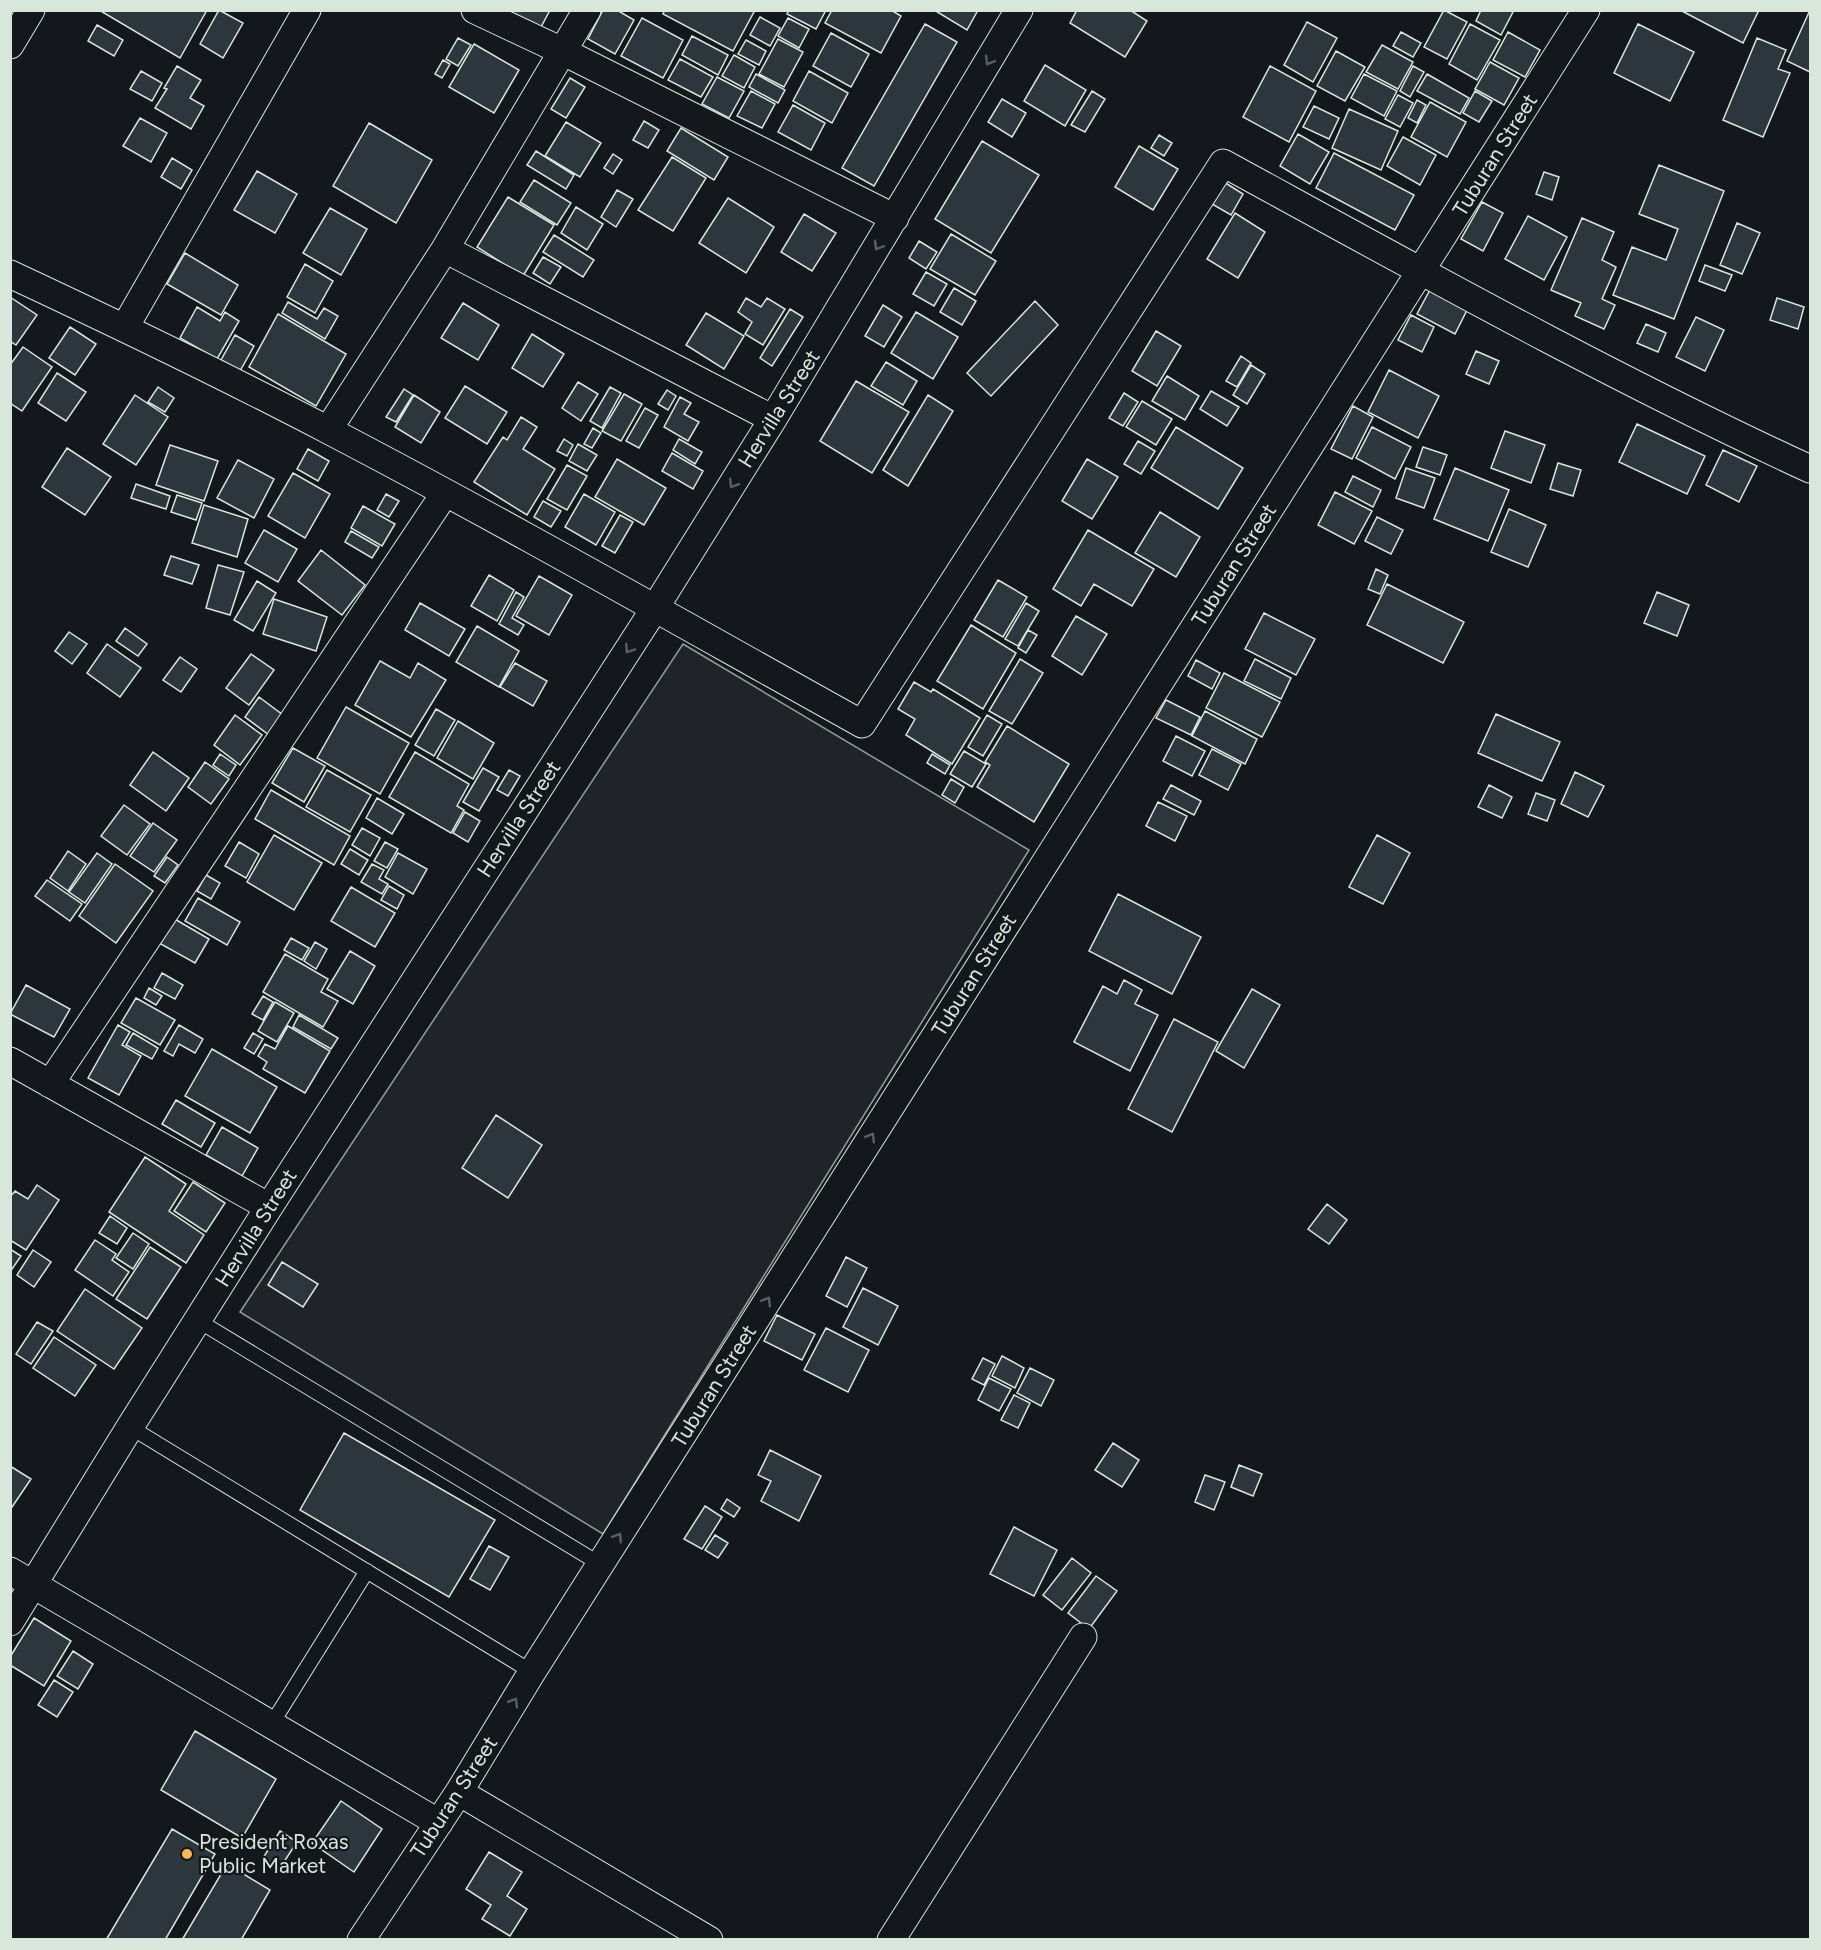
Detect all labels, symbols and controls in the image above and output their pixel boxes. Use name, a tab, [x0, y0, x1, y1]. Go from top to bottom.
one-way arrow	[985, 55, 997, 65]
street label: Tuburan Street	[1447, 89, 1542, 221]
one-way arrow	[874, 240, 886, 250]
street label: Hervilla Street	[732, 345, 825, 472]
one-way arrow	[728, 478, 740, 488]
street label: Tuburan Street	[1186, 499, 1281, 631]
one-way arrow	[625, 642, 636, 653]
street label: Hervilla Street	[472, 756, 566, 882]
street label: Tuburan Street	[926, 909, 1021, 1041]
one-way arrow	[864, 1133, 876, 1143]
street label: Hervilla Street	[209, 1164, 302, 1291]
one-way arrow	[760, 1297, 771, 1308]
street label: Tuburan Street	[666, 1320, 761, 1452]
one-way arrow	[610, 1533, 622, 1543]
one-way arrow	[506, 1698, 518, 1708]
street label: Tuburan Street	[405, 1731, 502, 1862]
place label: President Roxas Public Market	[199, 1829, 349, 1878]
marker: President Roxas Public Market	[180, 1847, 194, 1861]

